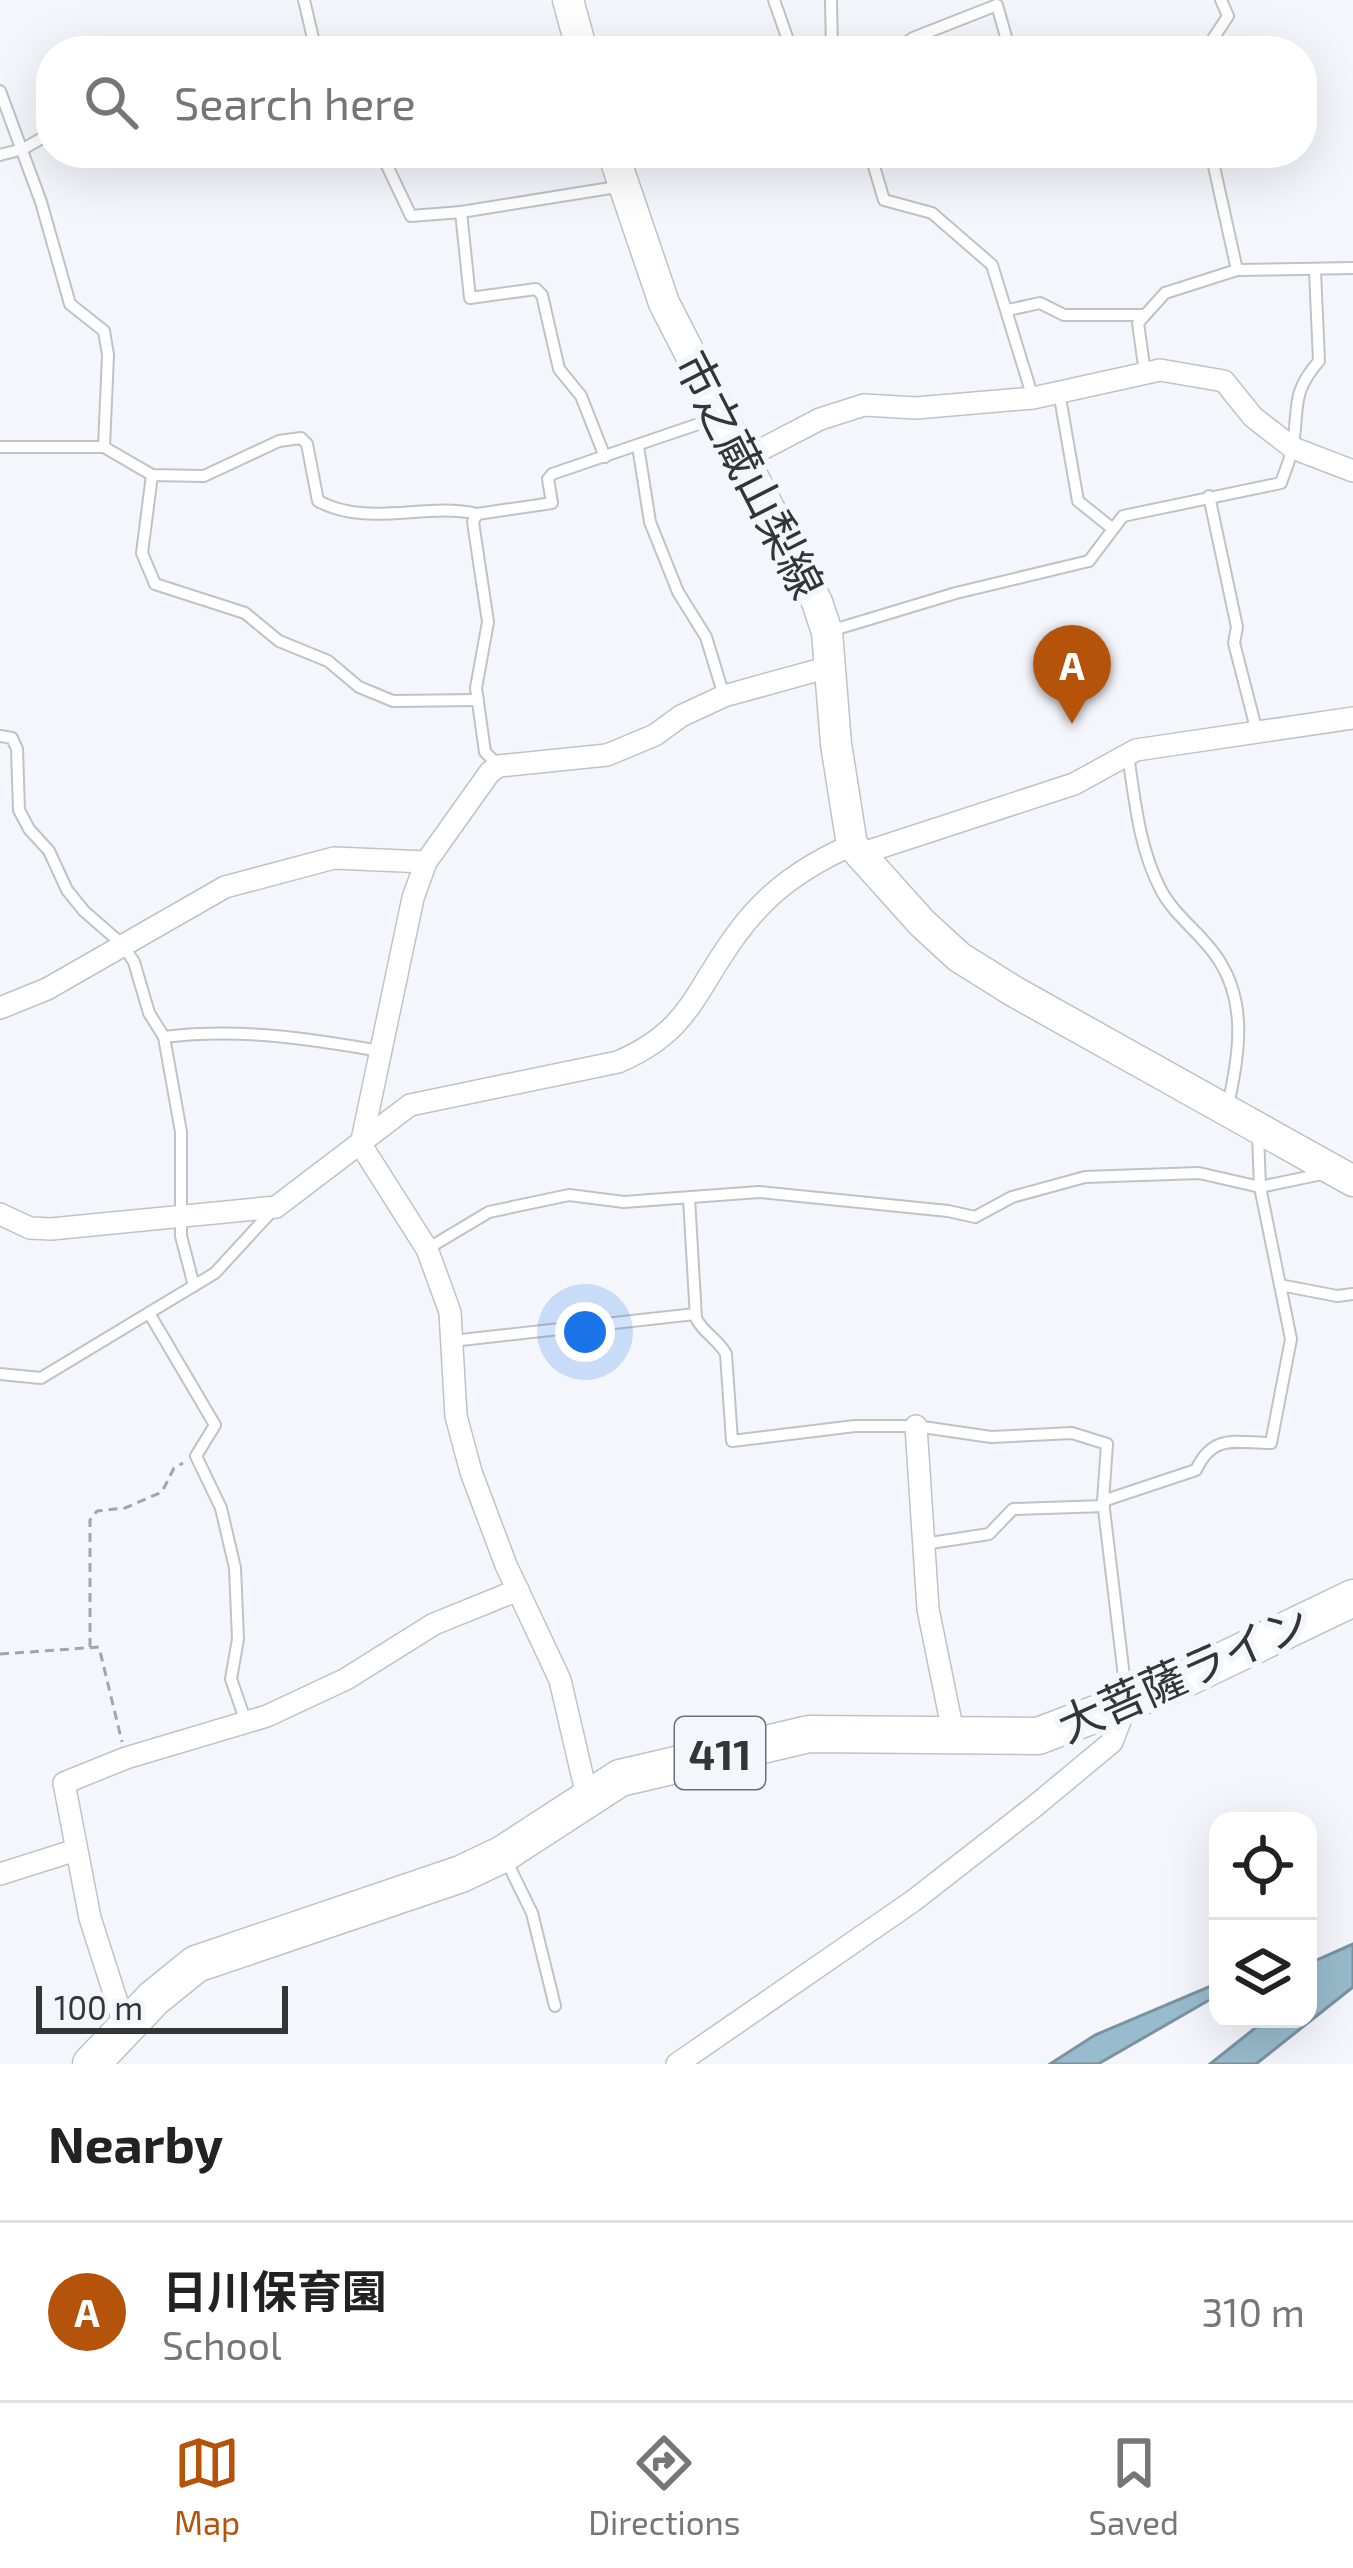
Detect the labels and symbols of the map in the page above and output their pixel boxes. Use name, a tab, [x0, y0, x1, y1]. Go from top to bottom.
street label: 市之蔵山梨線	[666, 341, 836, 607]
pin: A	[1033, 625, 1111, 724]
your location	[555, 1302, 615, 1362]
street label: 大菩薩ライン	[1049, 1592, 1317, 1752]
road number: 411	[675, 1717, 765, 1789]
scale bar	[36, 1980, 288, 2033]

